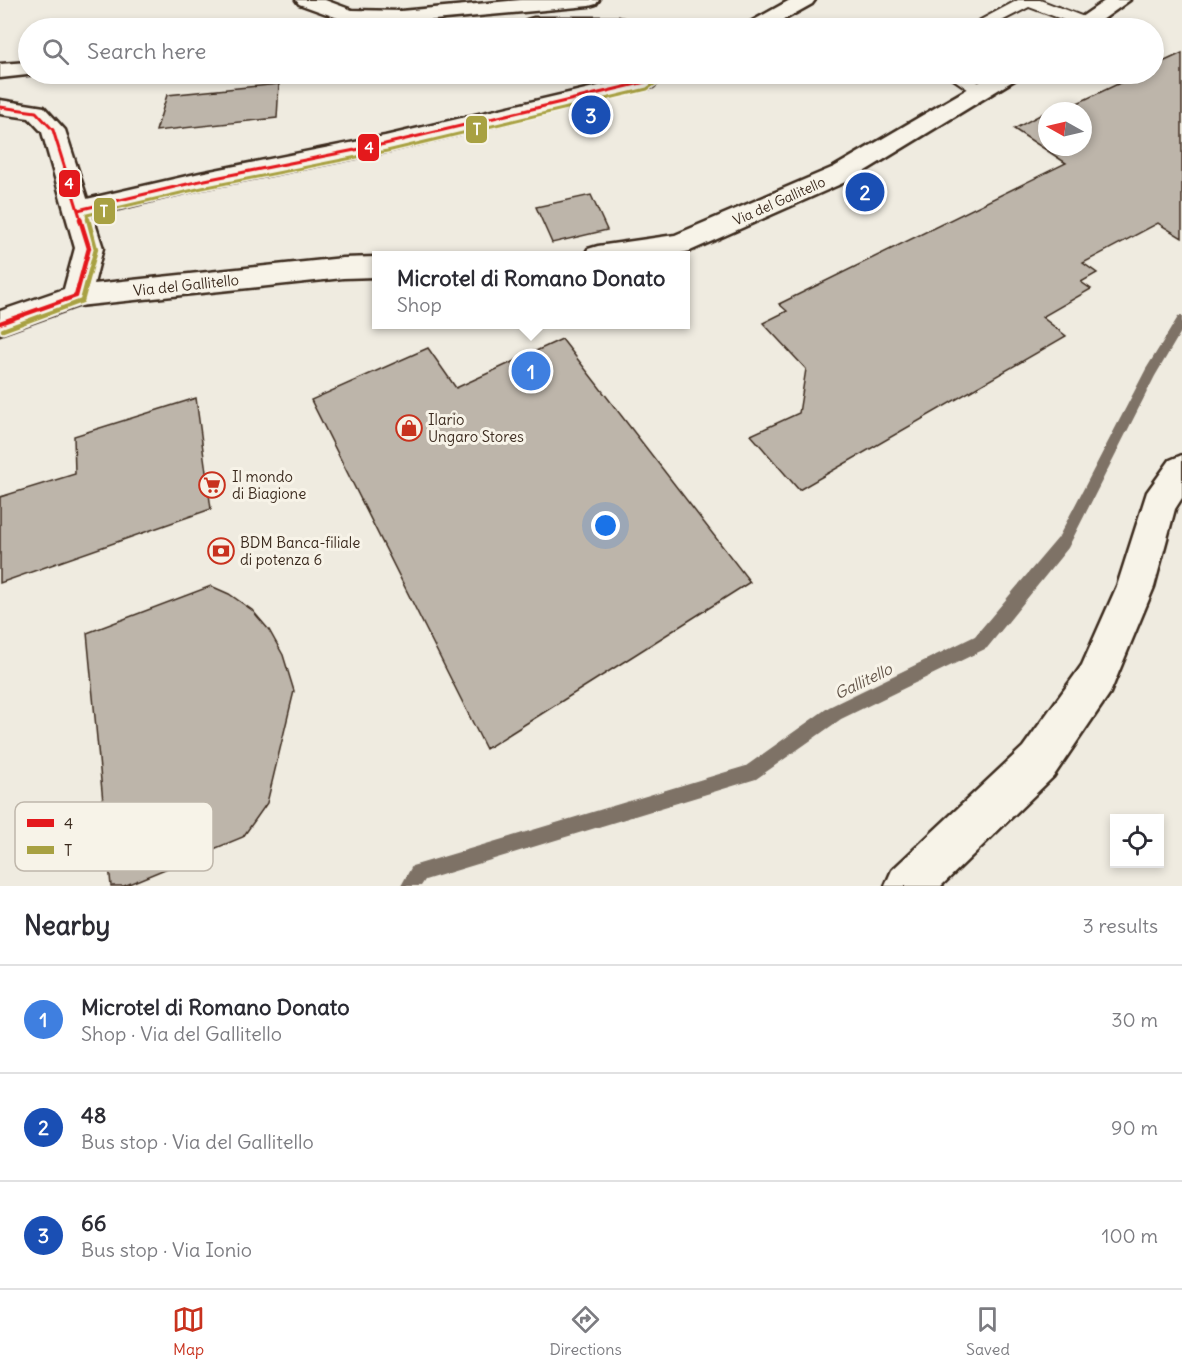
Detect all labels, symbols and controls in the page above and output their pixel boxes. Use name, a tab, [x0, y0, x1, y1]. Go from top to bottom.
search box	[18, 18, 1164, 84]
icon: search	[39, 35, 72, 68]
text: Search here	[87, 37, 206, 65]
pin: 3	[572, 92, 610, 138]
north arrow	[1038, 102, 1092, 156]
line badge: T	[465, 115, 488, 144]
text: T	[473, 119, 482, 139]
line badge: 4	[357, 133, 380, 162]
text: 4	[364, 137, 374, 157]
line badge: 4	[58, 169, 81, 198]
pin: 2	[846, 170, 884, 214]
text: 4	[64, 173, 74, 193]
street label: Via del Gallitello	[730, 173, 828, 229]
line badge: T	[93, 197, 116, 225]
text: T	[100, 201, 109, 221]
popup	[372, 251, 690, 329]
text: Microtel di Romano Donato	[397, 264, 665, 292]
street label: Via del Gallitello	[132, 270, 240, 300]
text: Shop	[397, 292, 442, 317]
pin: 1	[512, 348, 550, 394]
place label: Ilario Ungaro Stores	[428, 410, 524, 446]
shop icon: Ilario Ungaro Stores	[394, 413, 424, 443]
place label: Il mondo di Biagione	[232, 467, 306, 503]
supermarket icon: Il mondo di Biagione	[197, 470, 227, 500]
your location	[591, 511, 620, 540]
place label: BDM Banca-filiale di potenza 6	[240, 533, 360, 569]
bank icon: BDM Banca-filiale di potenza 6	[206, 536, 236, 566]
water label: Gallitello	[831, 658, 896, 703]
legend	[15, 802, 213, 871]
text: 4	[64, 813, 73, 833]
map controls	[1110, 814, 1164, 868]
button: locate	[1110, 814, 1164, 868]
text: T	[64, 840, 72, 860]
text: Nearby	[24, 909, 110, 942]
text: 3 results	[1082, 913, 1158, 938]
text: Microtel di Romano Donato	[81, 993, 350, 1021]
text: 1	[40, 1007, 47, 1032]
text: 30 m	[1111, 1007, 1158, 1032]
text: Shop · Via del Gallitello	[81, 1021, 282, 1046]
text: 48	[81, 1101, 106, 1129]
text: 2	[38, 1115, 49, 1140]
text: 90 m	[1111, 1115, 1158, 1140]
text: Bus stop · Via del Gallitello	[81, 1129, 314, 1154]
text: 66	[81, 1209, 106, 1237]
text: 3	[38, 1223, 49, 1248]
text: 100 m	[1101, 1223, 1158, 1248]
text: Bus stop · Via Ionio	[81, 1237, 252, 1262]
tab: Map	[172, 1303, 205, 1359]
tab: Directions	[549, 1303, 622, 1359]
tab: Saved	[966, 1303, 1010, 1359]

